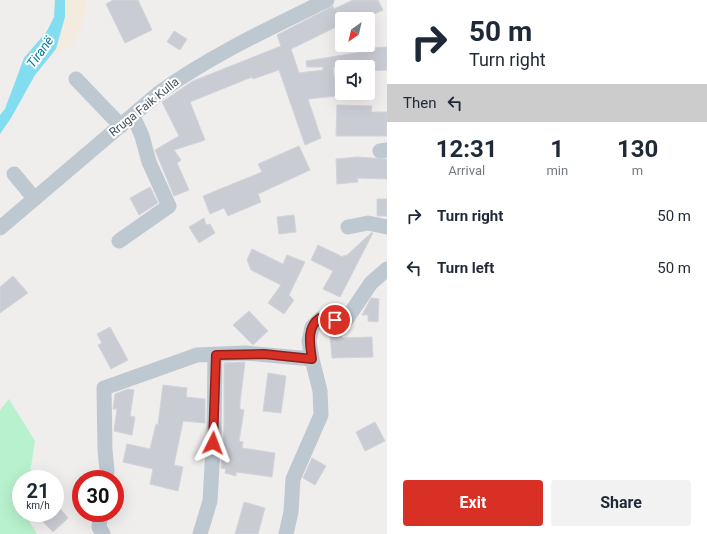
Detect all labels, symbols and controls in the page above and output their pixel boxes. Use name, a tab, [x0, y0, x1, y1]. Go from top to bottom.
north arrow	[335, 12, 375, 52]
map controls	[335, 12, 375, 100]
text: 50 m	[469, 15, 532, 48]
icon: right	[403, 16, 455, 68]
water label: Tiranë	[24, 33, 57, 71]
text: Turn right	[469, 49, 546, 70]
button: sound	[335, 60, 375, 100]
street label: Rruga Faik Kulla	[106, 75, 182, 139]
icon: left	[444, 92, 466, 114]
text: Then	[403, 94, 436, 112]
text: 12:31	[436, 135, 498, 163]
text: 1	[550, 135, 564, 163]
text: 130	[617, 135, 658, 163]
text: Arrival	[448, 163, 485, 178]
text: min	[546, 163, 568, 178]
text: m	[632, 163, 643, 178]
icon: right	[403, 205, 425, 227]
text: Turn right	[437, 207, 503, 225]
text: 50 m	[657, 207, 691, 225]
icon: left	[403, 257, 425, 279]
text: Turn left	[437, 259, 494, 277]
text: 50 m	[657, 259, 691, 277]
pin	[318, 303, 352, 337]
icon: arrive	[324, 309, 346, 331]
position arrow	[192, 422, 234, 464]
speed limit sign: 30	[72, 470, 124, 522]
text: 21	[27, 479, 49, 503]
button: Exit	[403, 480, 543, 526]
button: Share	[551, 480, 691, 526]
text: km/h	[26, 500, 50, 511]

